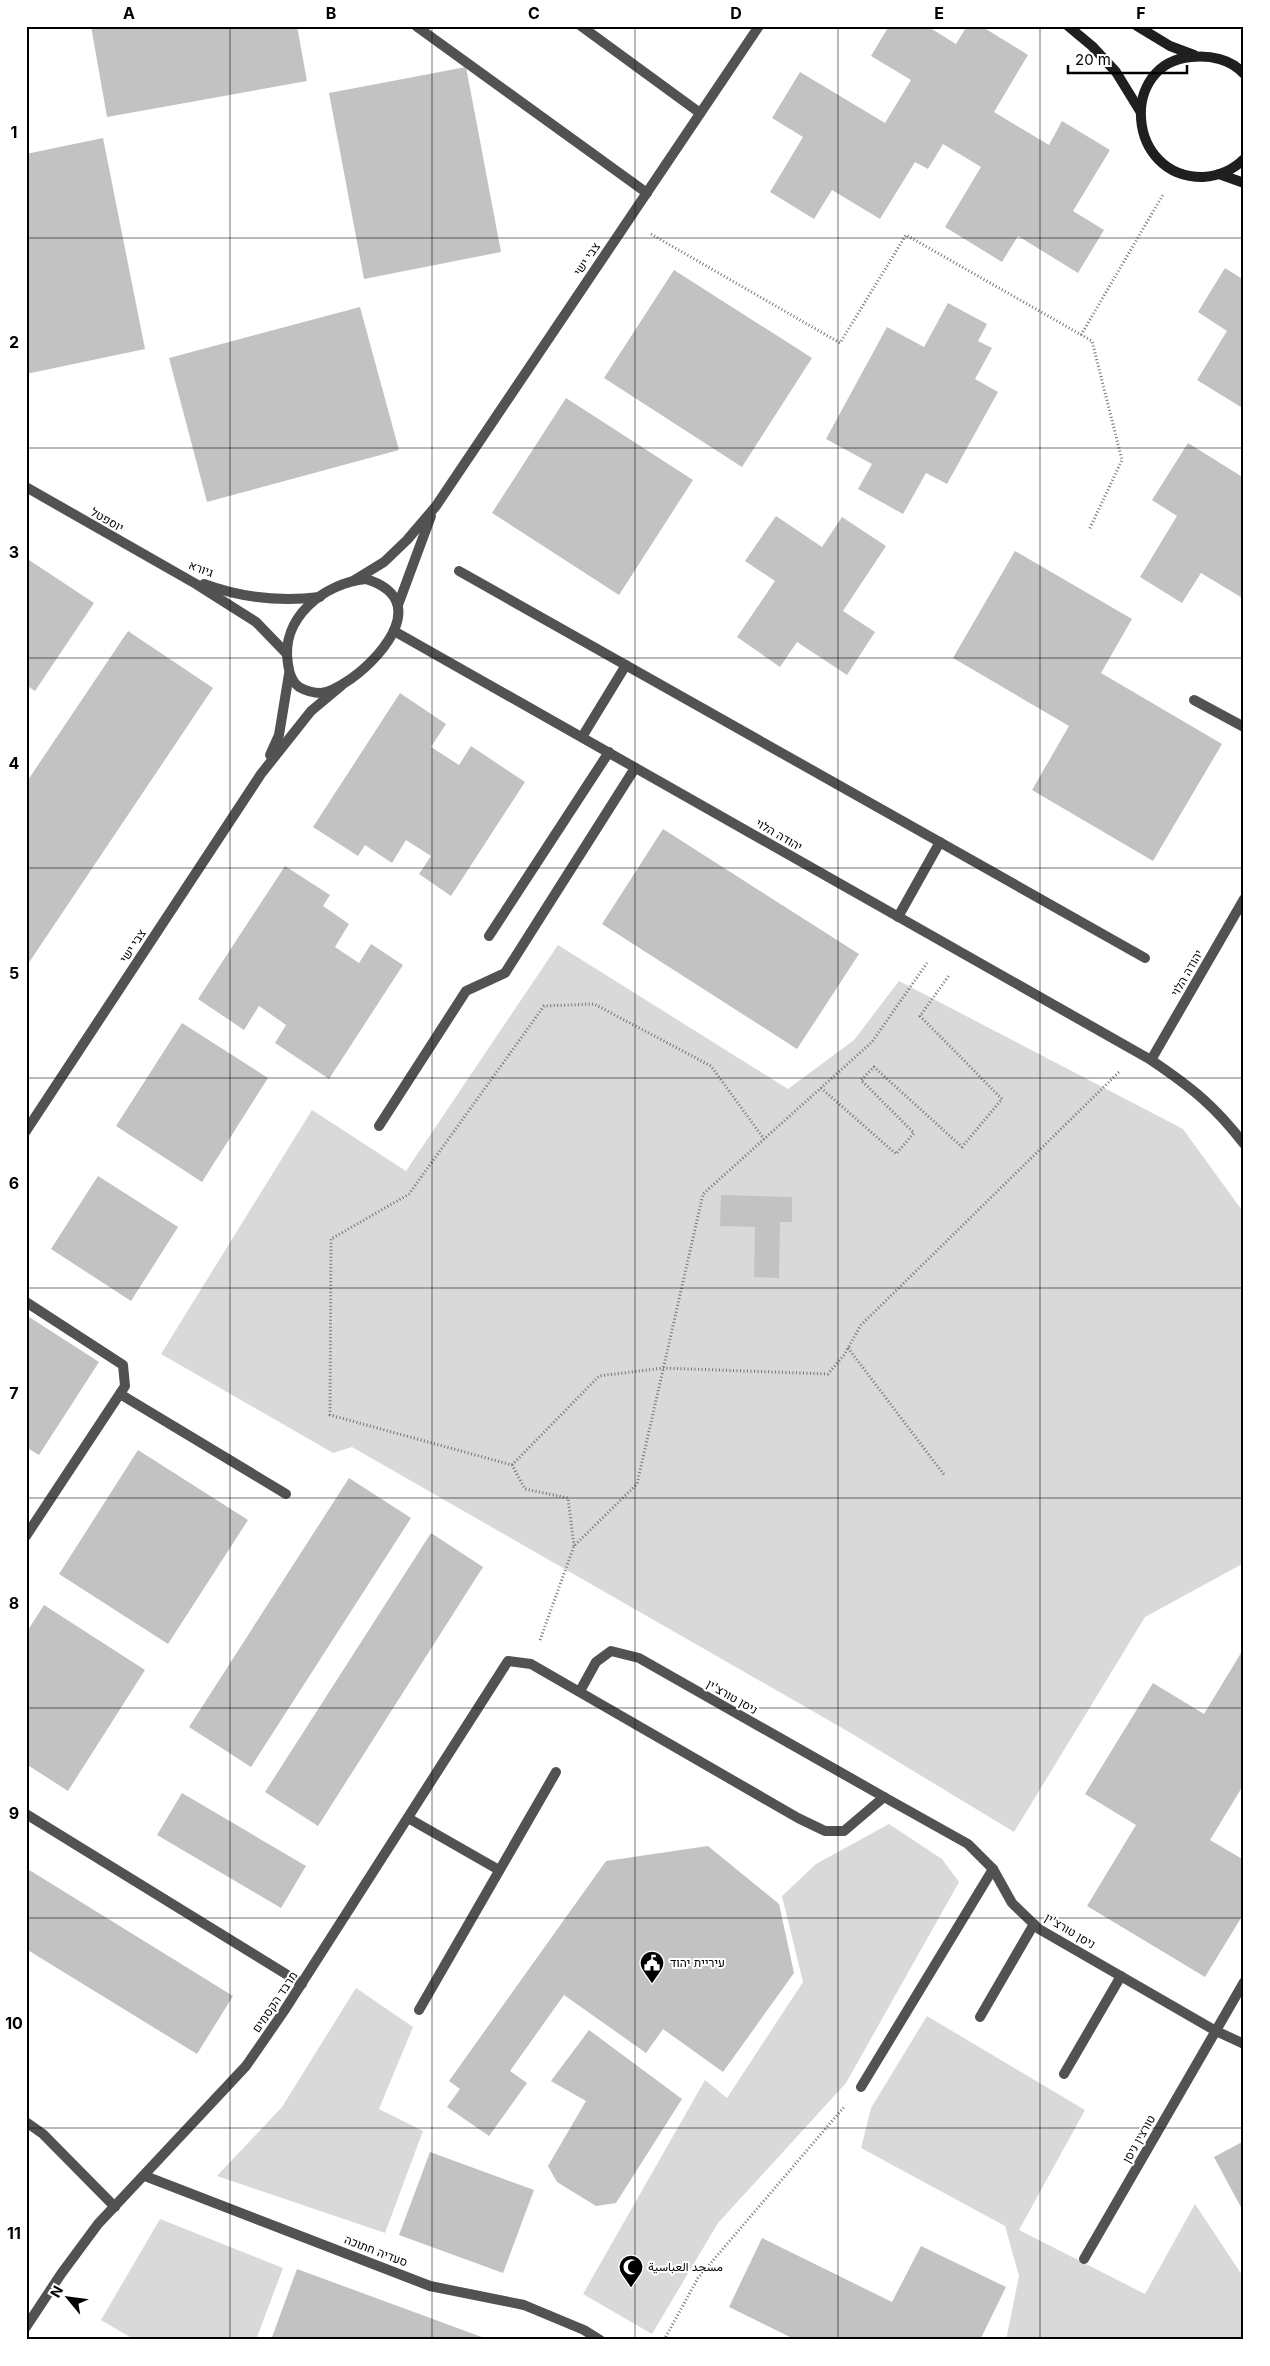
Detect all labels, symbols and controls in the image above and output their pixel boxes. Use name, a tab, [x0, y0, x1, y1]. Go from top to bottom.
text: A	[123, 3, 135, 23]
text: B	[326, 3, 336, 23]
text: C	[528, 3, 540, 23]
text: D	[730, 3, 742, 23]
text: E	[934, 3, 944, 23]
text: F	[1136, 3, 1146, 23]
scale bar	[1068, 42, 1186, 74]
text: 20 m	[1075, 50, 1111, 69]
text: 1	[11, 122, 17, 142]
street label: צבי ישי	[570, 239, 603, 278]
text: 2	[9, 332, 19, 352]
street label: יוספטל	[88, 504, 127, 535]
text: 3	[9, 542, 19, 562]
street label: גיורא	[187, 557, 216, 580]
text: 4	[9, 753, 20, 773]
street label: יהודה הלוי	[753, 815, 805, 854]
street label: צבי ישי	[116, 926, 149, 965]
street label: יהודה הלוי	[1167, 947, 1206, 999]
text: 5	[9, 963, 19, 983]
text: 6	[9, 1173, 19, 1193]
text: 7	[9, 1383, 19, 1403]
text: 8	[9, 1593, 19, 1613]
street label: ניסן טורצ'ין	[704, 1676, 760, 1717]
text: 9	[9, 1803, 19, 1823]
street label: ניסן טורצ'ין	[1042, 1910, 1098, 1952]
public building icon: עיריית יהוד	[639, 1950, 665, 1984]
place label: עיריית יהוד	[670, 1955, 725, 1970]
street label: מרבד הקסמים	[249, 1968, 301, 2035]
text: 10	[5, 2013, 23, 2033]
street label: טורצין ניסן	[1119, 2112, 1158, 2165]
text: 11	[7, 2223, 21, 2243]
street label: סעדיה חתוכה	[342, 2232, 410, 2269]
mosque icon: مسجد العباسية	[618, 2254, 644, 2288]
place label: مسجد العباسية	[648, 2259, 723, 2274]
north arrow	[42, 2274, 92, 2324]
text: N	[46, 2283, 66, 2300]

